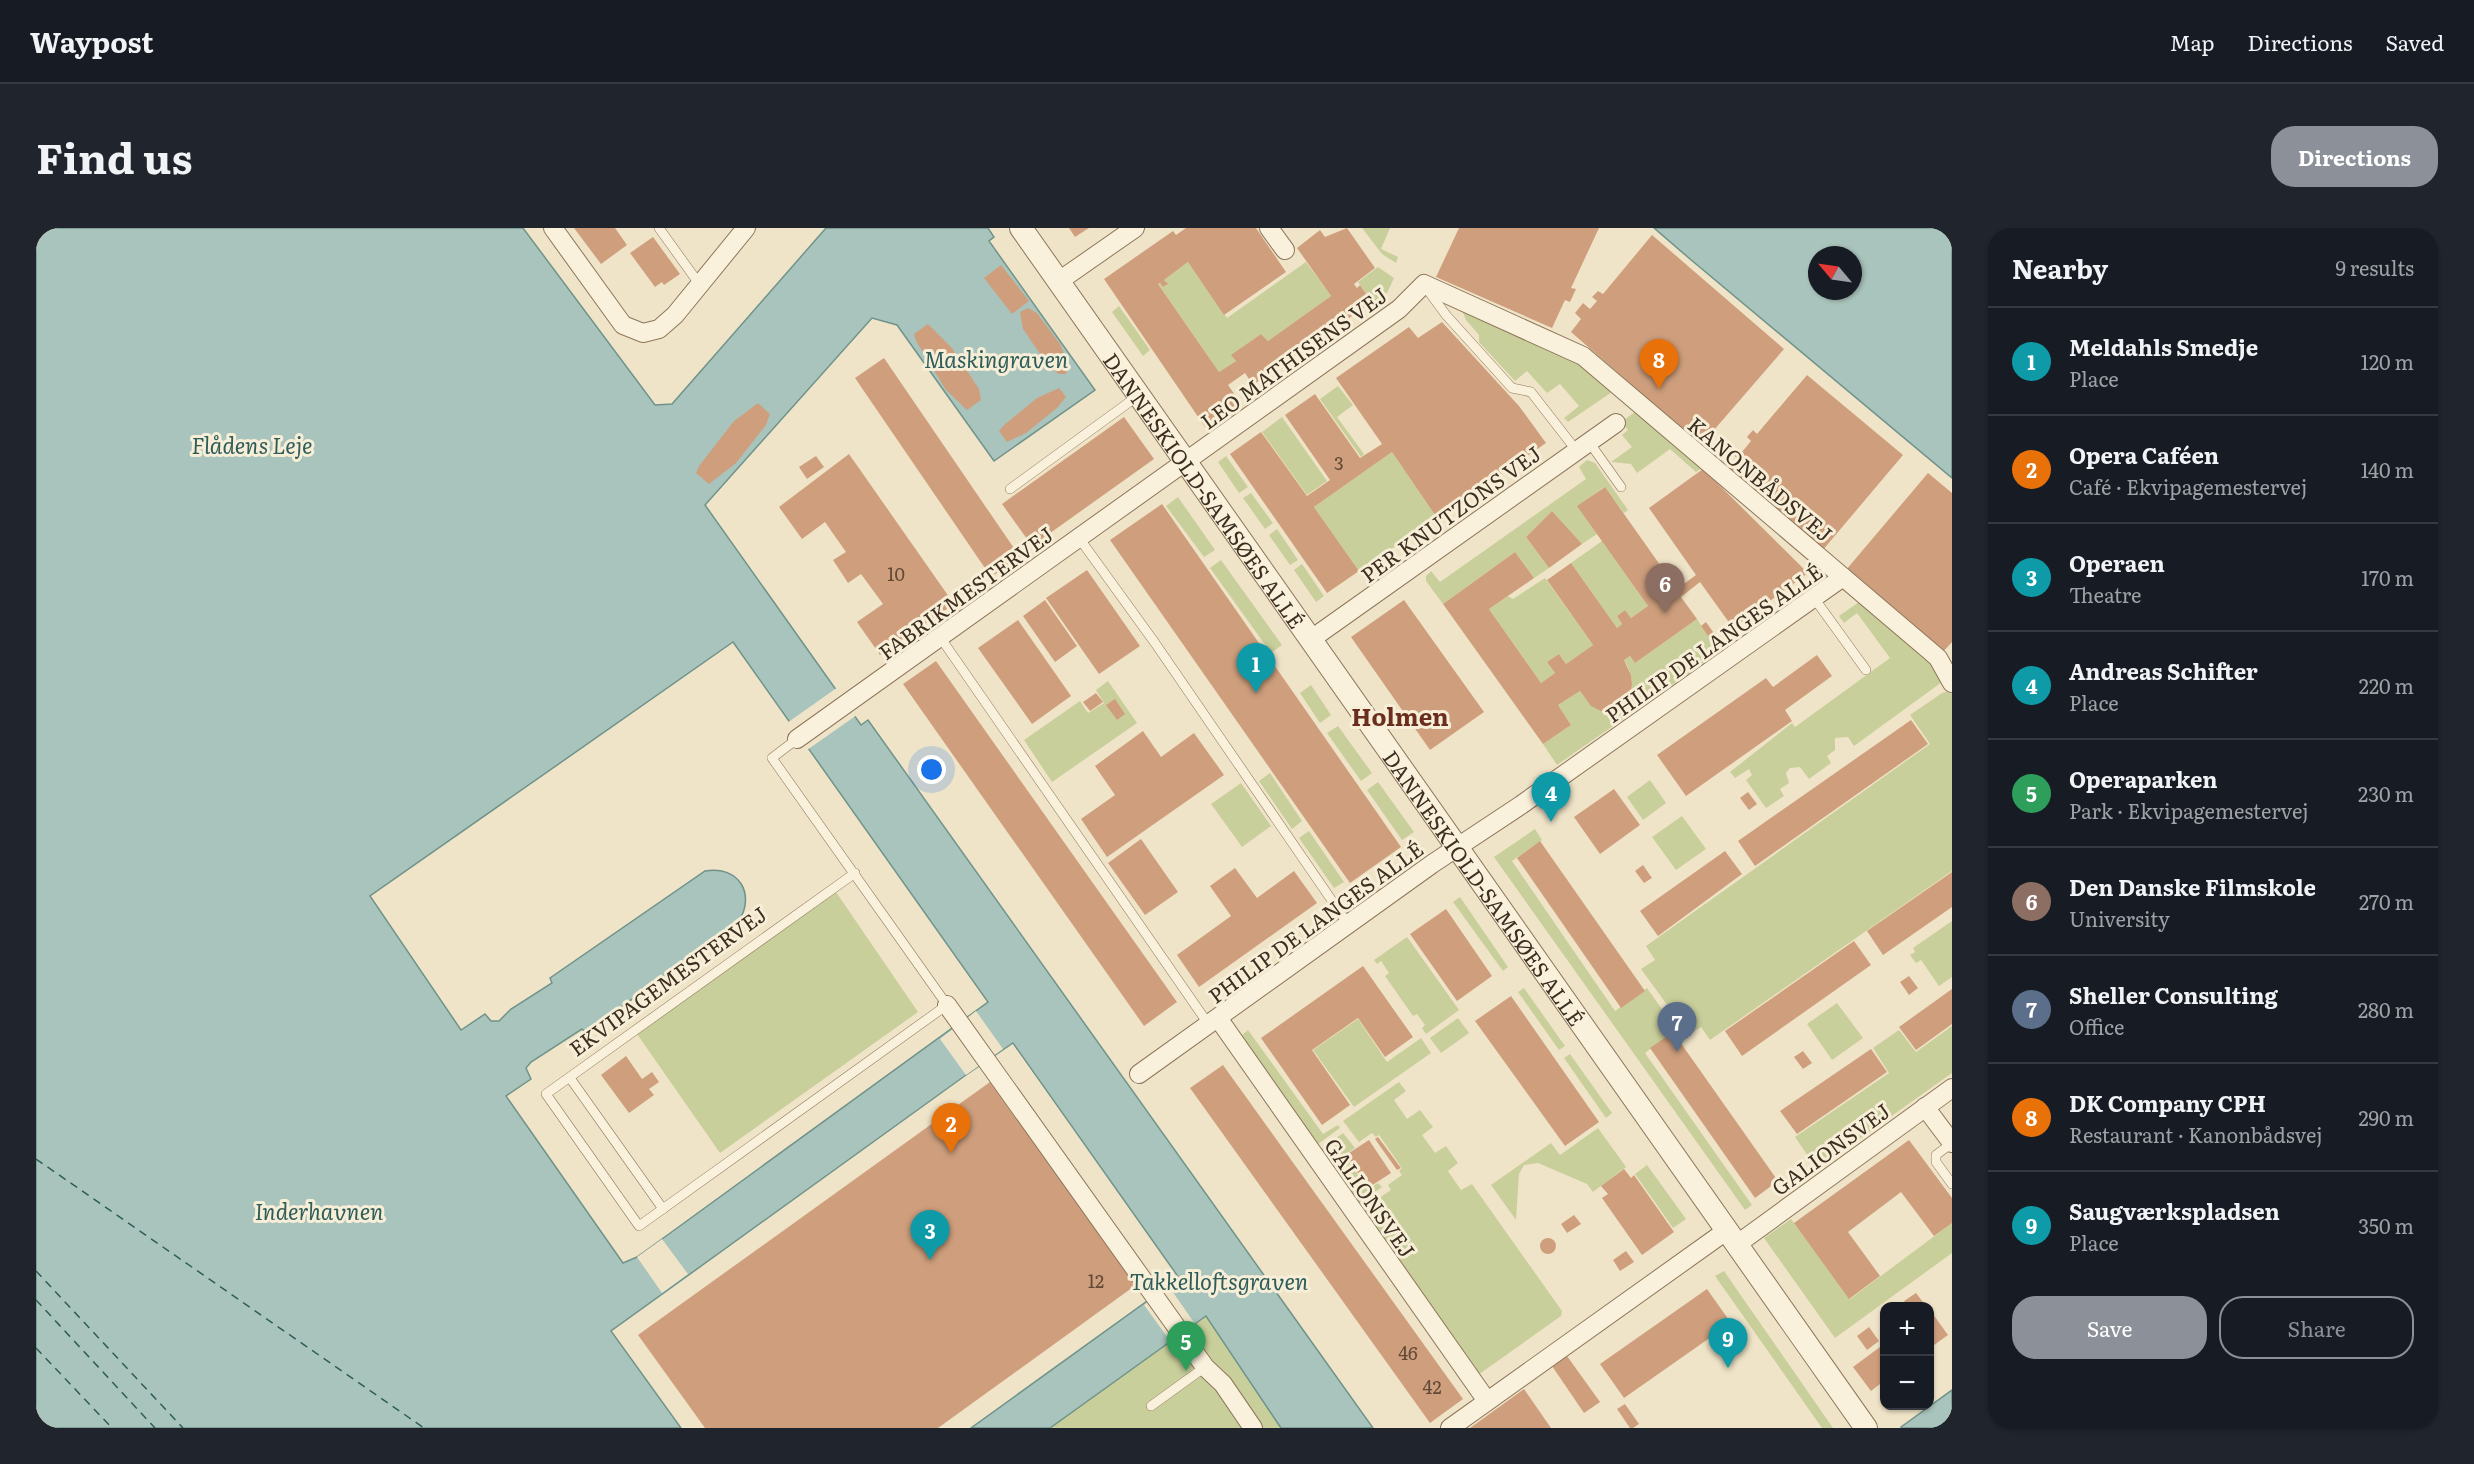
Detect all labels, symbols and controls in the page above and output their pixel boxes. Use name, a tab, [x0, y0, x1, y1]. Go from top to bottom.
text: Waypost	[30, 20, 154, 62]
text: Map	[2170, 26, 2215, 57]
text: Directions	[2248, 26, 2353, 57]
text: Saved	[2386, 26, 2444, 57]
text: Find us	[36, 125, 193, 187]
button: Directions	[2271, 126, 2438, 187]
north arrow	[1808, 246, 1862, 300]
text: Nearby	[2012, 248, 2108, 287]
text: 9 results	[2335, 252, 2414, 282]
street label: LEO MATHISENS VEJ	[1193, 279, 1393, 435]
text: Meldahls Smedje	[2069, 330, 2258, 363]
pin: 8	[1640, 340, 1678, 389]
water label: Maskingraven	[924, 342, 1068, 375]
street label: DANNESKIOLD-SAMSØES ALLÉ	[1097, 345, 1313, 634]
text: 1	[2027, 346, 2036, 376]
text: 120 m	[2361, 346, 2414, 376]
text: Place	[2069, 363, 2119, 393]
street label: KANONBÅDSVEJ	[1682, 408, 1840, 548]
water label: Flådens Leje	[192, 428, 312, 461]
street label: PER KNUTZONS VEJ	[1354, 437, 1546, 589]
text: Opera Caféen	[2069, 438, 2219, 471]
house number: 3	[1334, 449, 1344, 476]
text: 2	[2026, 454, 2037, 484]
text: 140 m	[2361, 454, 2414, 484]
text: Café · Ekvipagemestervej	[2069, 471, 2307, 501]
street label: FABRIKMESTERVEJ	[871, 518, 1059, 666]
text: Operaen	[2069, 546, 2165, 579]
street label: PHILIP DE LANGES ALLÉ	[1598, 555, 1828, 729]
house number: 10	[887, 560, 905, 587]
text: 3	[2026, 562, 2037, 592]
text: 170 m	[2361, 562, 2414, 592]
pin: 6	[1646, 564, 1684, 613]
text: Theatre	[2069, 579, 2141, 609]
pin: 1	[1236, 644, 1276, 693]
text: Andreas Schifter	[2069, 654, 2258, 687]
text: 4	[2025, 670, 2038, 700]
text: 220 m	[2359, 670, 2414, 700]
text: Place	[2069, 687, 2119, 717]
district label: Holmen	[1351, 698, 1449, 733]
street label: DANNESKIOLD-SAMSØES ALLÉ	[1377, 743, 1593, 1031]
your location	[917, 755, 946, 784]
text: Operaparken	[2069, 762, 2218, 795]
pin: 4	[1532, 772, 1570, 822]
text: 5	[2026, 778, 2037, 808]
text: 230 m	[2358, 778, 2414, 808]
text: Park · Ekvipagemestervej	[2069, 795, 2309, 825]
street label: PHILIP DE LANGES ALLÉ	[1201, 832, 1429, 1010]
text: Den Danske Filmskole	[2069, 870, 2316, 903]
text: 6	[2026, 886, 2037, 916]
text: 270 m	[2359, 886, 2414, 916]
street label: EKVIPAGEMESTERVEJ	[562, 898, 772, 1062]
text: University	[2069, 903, 2170, 933]
text: Sheller Consulting	[2069, 978, 2278, 1011]
text: 7	[2026, 994, 2037, 1024]
text: 280 m	[2358, 994, 2414, 1024]
pin: 7	[1658, 1002, 1696, 1052]
text: Office	[2069, 1011, 2124, 1041]
text: DK Company CPH	[2069, 1086, 2266, 1119]
street label: GALIONSVEJ	[1764, 1094, 1896, 1202]
text: 8	[2026, 1102, 2037, 1132]
text: 290 m	[2358, 1102, 2414, 1132]
pin: 2	[932, 1104, 970, 1153]
text: Restaurant · Kanonbådsvej	[2069, 1119, 2323, 1149]
street label: GALIONSVEJ	[1318, 1131, 1424, 1263]
water label: Inderhavnen	[255, 1194, 383, 1227]
text: Saugværkspladsen	[2069, 1194, 2280, 1227]
pin: 3	[910, 1210, 950, 1260]
text: 9	[2026, 1210, 2037, 1240]
text: 350 m	[2358, 1210, 2414, 1240]
text: Place	[2069, 1227, 2119, 1257]
water label: Takkelloftsgraven	[1130, 1264, 1308, 1297]
house number: 12	[1088, 1267, 1104, 1294]
button: Save	[2012, 1296, 2207, 1359]
button: Share	[2219, 1296, 2414, 1359]
map controls	[1880, 1302, 1934, 1410]
button: +	[1880, 1302, 1934, 1356]
pin: 9	[1708, 1318, 1748, 1368]
pin: 5	[1166, 1322, 1206, 1371]
house number: 46	[1398, 1339, 1418, 1366]
button: −	[1880, 1356, 1934, 1410]
house number: 42	[1422, 1373, 1442, 1400]

